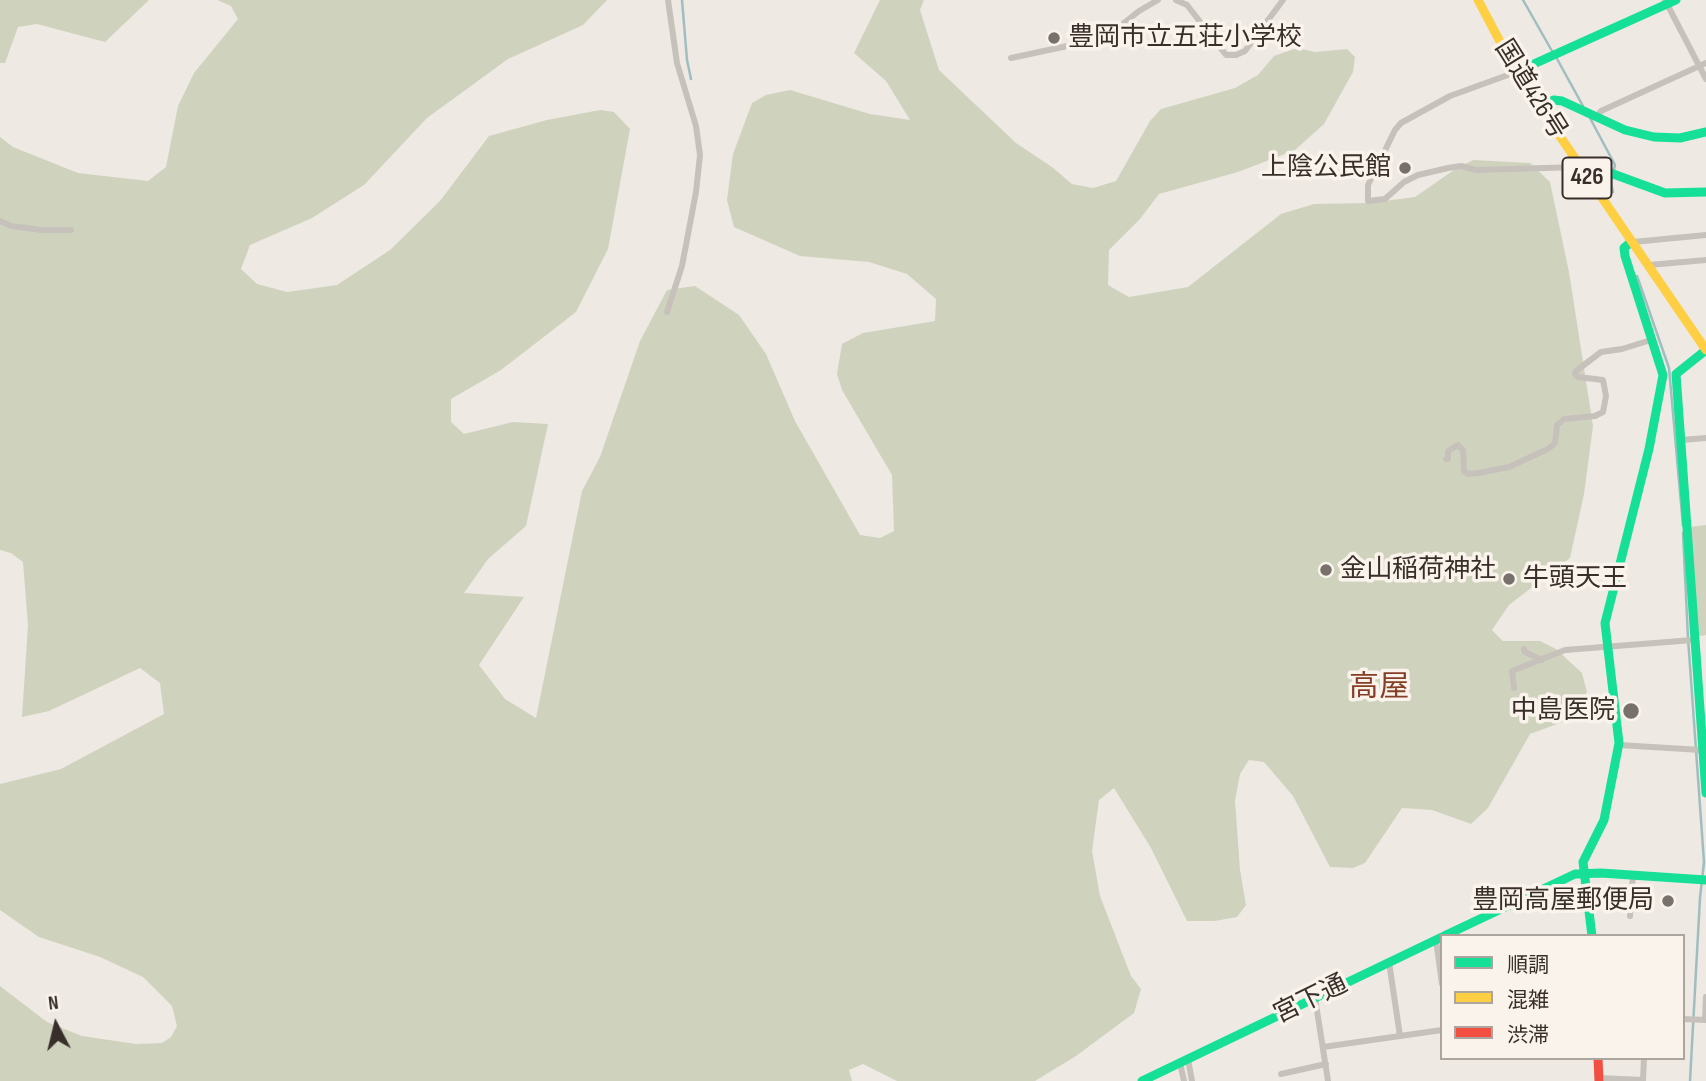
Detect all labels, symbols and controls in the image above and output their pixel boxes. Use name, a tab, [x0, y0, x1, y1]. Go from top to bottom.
place label: 豊岡市立五荘小学校	[1068, 22, 1302, 54]
marker: 豊岡市立五荘小学校	[1046, 30, 1062, 46]
street label: 国道426号	[1487, 35, 1573, 145]
place label: 上陰公民館	[1261, 152, 1391, 184]
road number: 426	[1562, 158, 1612, 198]
marker: 上陰公民館	[1397, 160, 1413, 176]
place label: 金山稲荷神社	[1340, 554, 1496, 586]
marker: 金山稲荷神社	[1318, 562, 1334, 578]
place label: 牛頭天王	[1523, 563, 1627, 595]
marker: 牛頭天王	[1501, 571, 1517, 587]
district label: 高屋	[1349, 670, 1409, 706]
place label: 中島医院	[1511, 695, 1615, 727]
marker: 中島医院	[1621, 701, 1641, 721]
place label: 豊岡高屋郵便局	[1472, 885, 1654, 917]
marker: 豊岡高屋郵便局	[1660, 893, 1676, 909]
legend	[1440, 934, 1685, 1060]
text: 順調	[1507, 953, 1549, 978]
street label: 宮下通	[1269, 969, 1353, 1031]
text: 混雑	[1507, 988, 1549, 1013]
north arrow	[21, 990, 91, 1060]
text: N	[47, 992, 60, 1016]
text: 渋滞	[1507, 1023, 1549, 1048]

